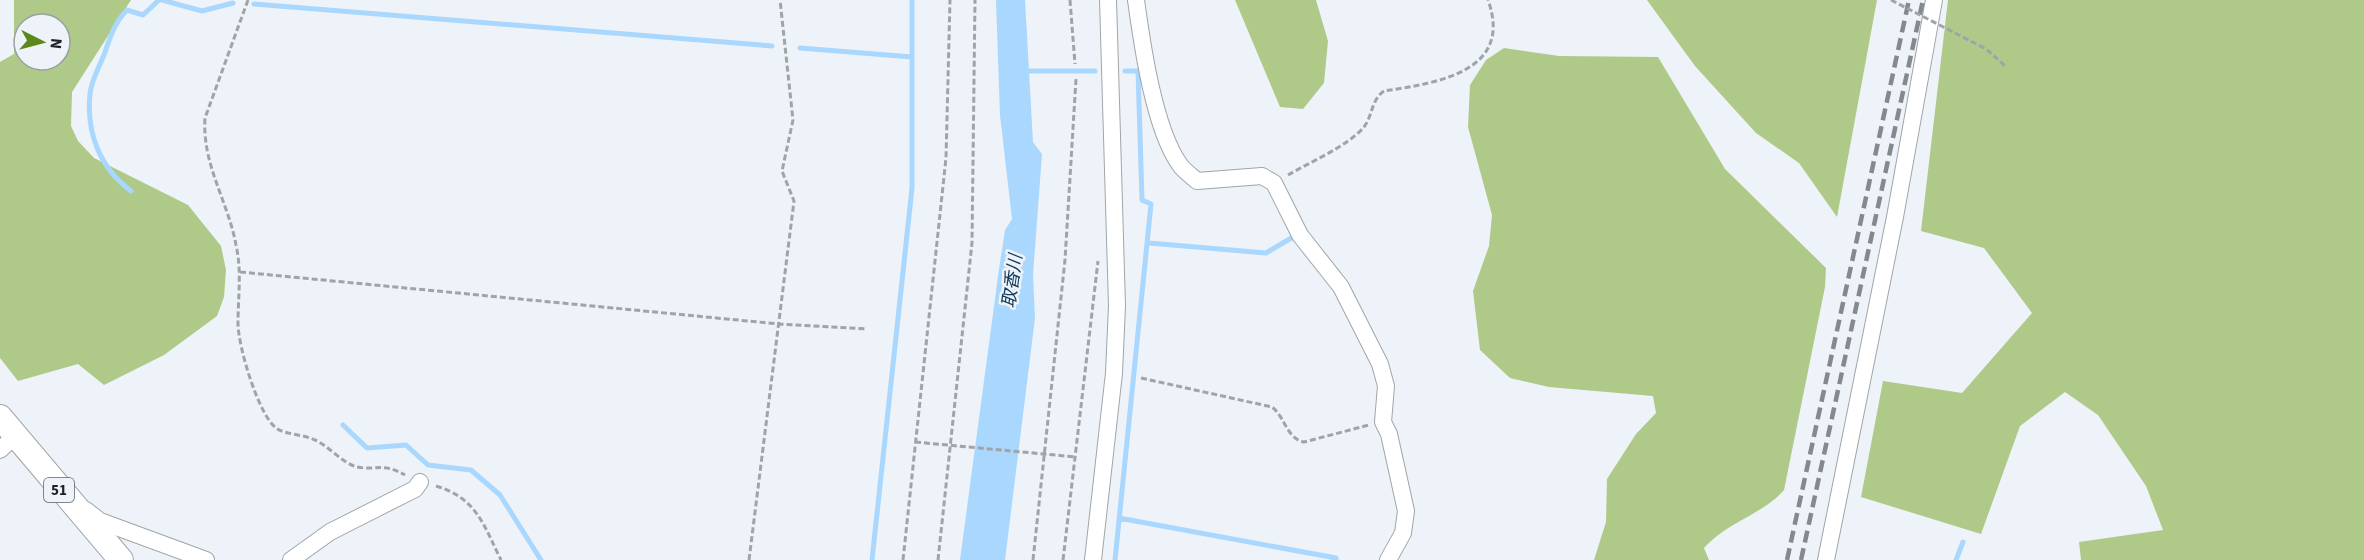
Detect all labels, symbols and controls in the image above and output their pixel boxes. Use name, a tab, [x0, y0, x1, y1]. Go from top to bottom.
north arrow	[12, 12, 72, 72]
text: N	[44, 37, 67, 50]
water label: 取香川	[996, 251, 1029, 310]
road number: 51	[44, 478, 74, 502]

